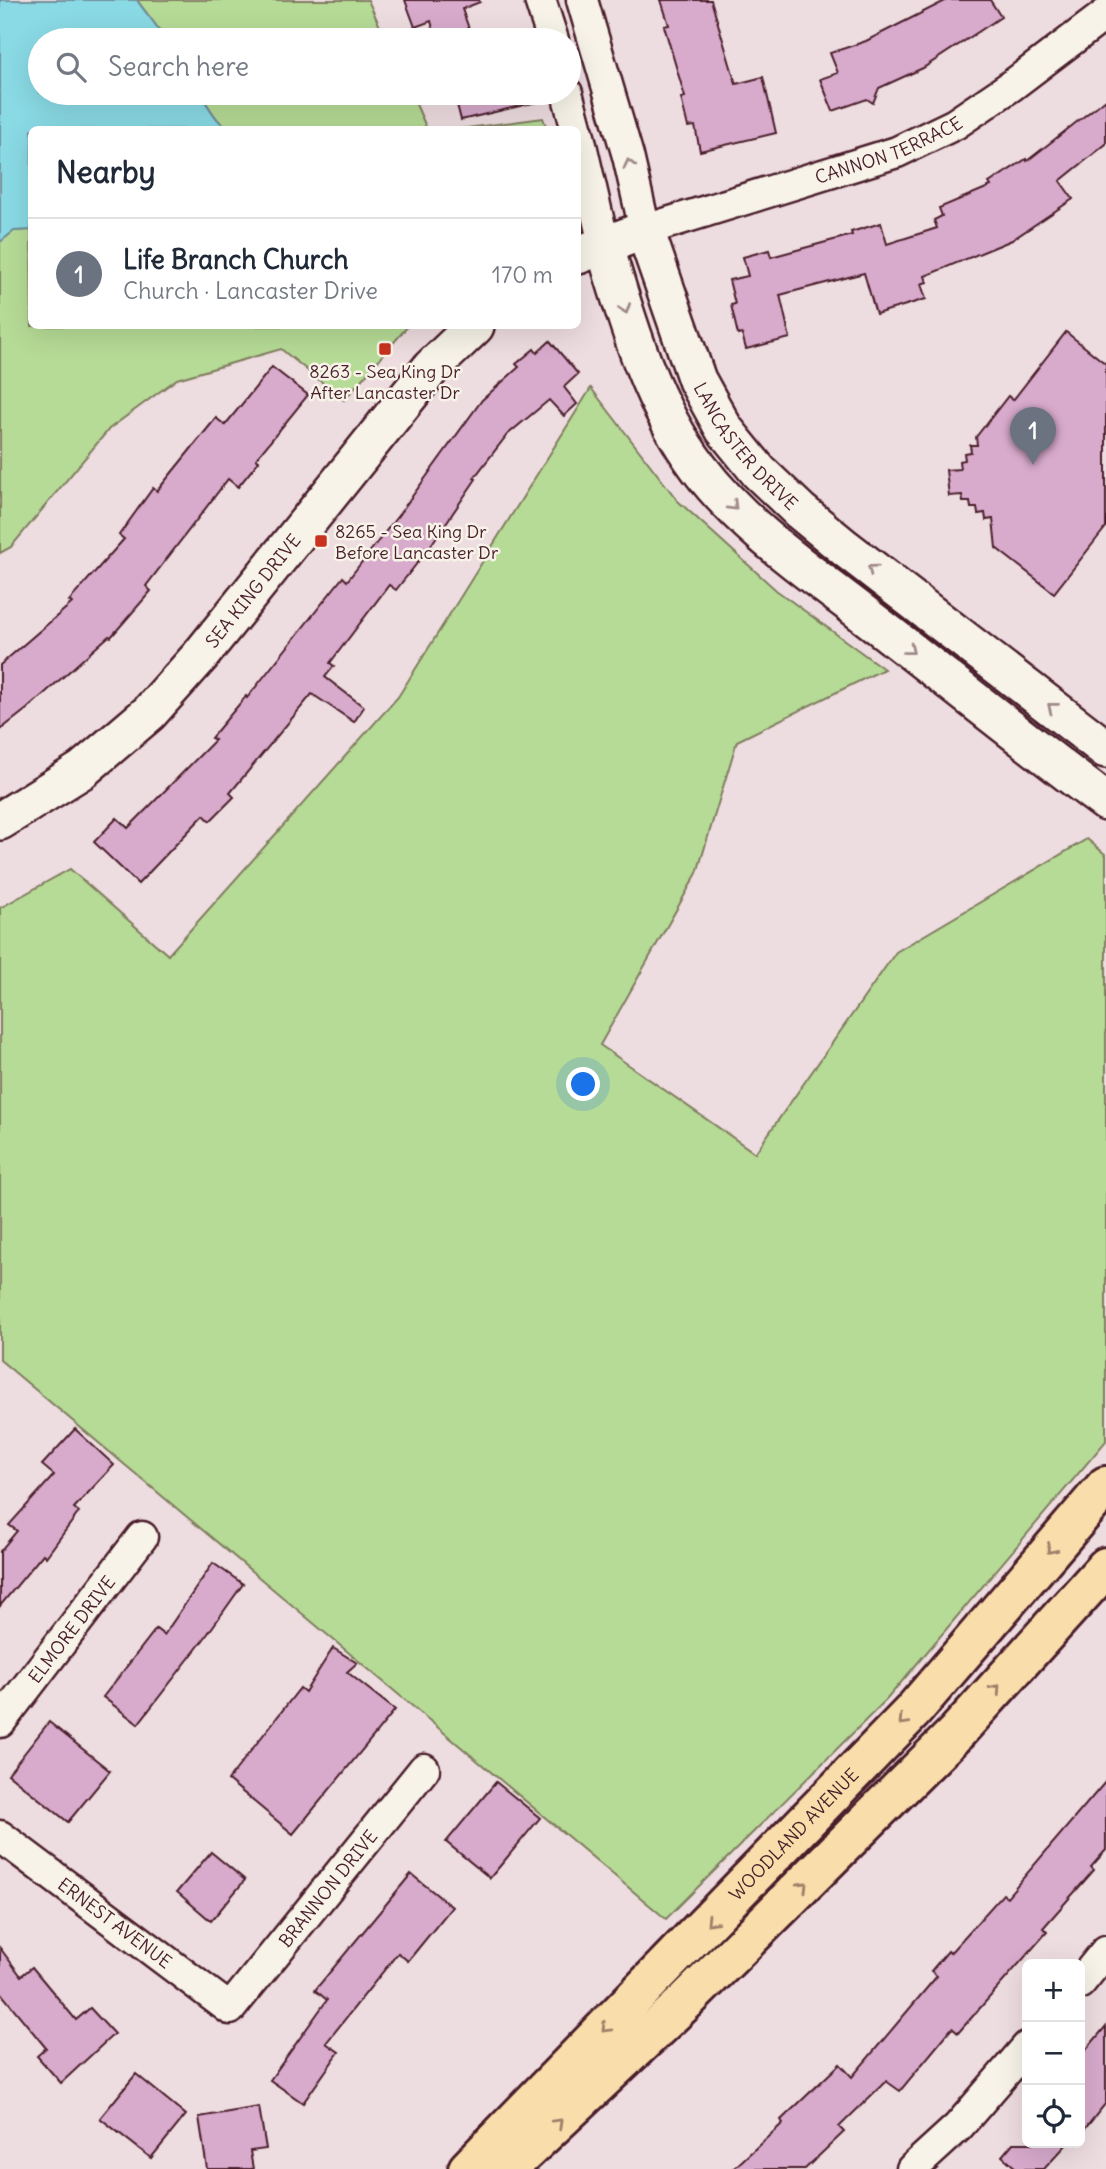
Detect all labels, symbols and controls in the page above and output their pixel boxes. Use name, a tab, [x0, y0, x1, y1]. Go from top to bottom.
search box	[28, 28, 581, 105]
icon: search	[52, 48, 90, 86]
text: Search here	[108, 50, 249, 83]
street label: CANNON TERRACE	[812, 111, 967, 188]
text: Nearby	[56, 153, 156, 191]
one-way arrow	[623, 158, 637, 170]
text: Life Branch Church	[123, 243, 348, 276]
text: 1	[74, 260, 84, 289]
text: 170 m	[492, 260, 553, 289]
text: Church · Lancaster Drive	[123, 276, 378, 305]
one-way arrow	[617, 303, 631, 315]
marker: 8263 - Sea King Dr After Lancaster Dr	[377, 341, 393, 357]
place label: 8263 - Sea King Dr After Lancaster Dr	[309, 360, 461, 404]
street label: LANCASTER DRIVE	[689, 378, 803, 515]
pin: 1	[1010, 407, 1056, 465]
one-way arrow	[725, 498, 738, 511]
place label: 8265 - Sea King Dr Before Lancaster Dr	[335, 520, 499, 564]
street label: SEA KING DRIVE	[200, 529, 305, 652]
marker: 8265 - Sea King Dr Before Lancaster Dr	[313, 533, 329, 549]
one-way arrow	[867, 564, 880, 577]
one-way arrow	[901, 642, 914, 654]
one-way arrow	[1048, 703, 1060, 716]
your location	[566, 1067, 600, 1101]
one-way arrow	[1047, 1541, 1059, 1554]
street label: ELMORE DRIVE	[23, 1571, 120, 1687]
one-way arrow	[988, 1684, 1000, 1697]
one-way arrow	[898, 1713, 911, 1726]
street label: WOODLAND AVENUE	[724, 1763, 863, 1905]
street label: BRANNON DRIVE	[273, 1825, 382, 1952]
street label: ERNEST AVENUE	[53, 1872, 177, 1973]
one-way arrow	[794, 1881, 807, 1894]
one-way arrow	[706, 1912, 719, 1925]
map controls	[1022, 1959, 1085, 2148]
button: +	[1022, 1959, 1085, 2022]
one-way arrow	[602, 2020, 615, 2033]
button: −	[1022, 2022, 1085, 2085]
button: locate	[1022, 2085, 1085, 2148]
one-way arrow	[550, 2119, 563, 2132]

